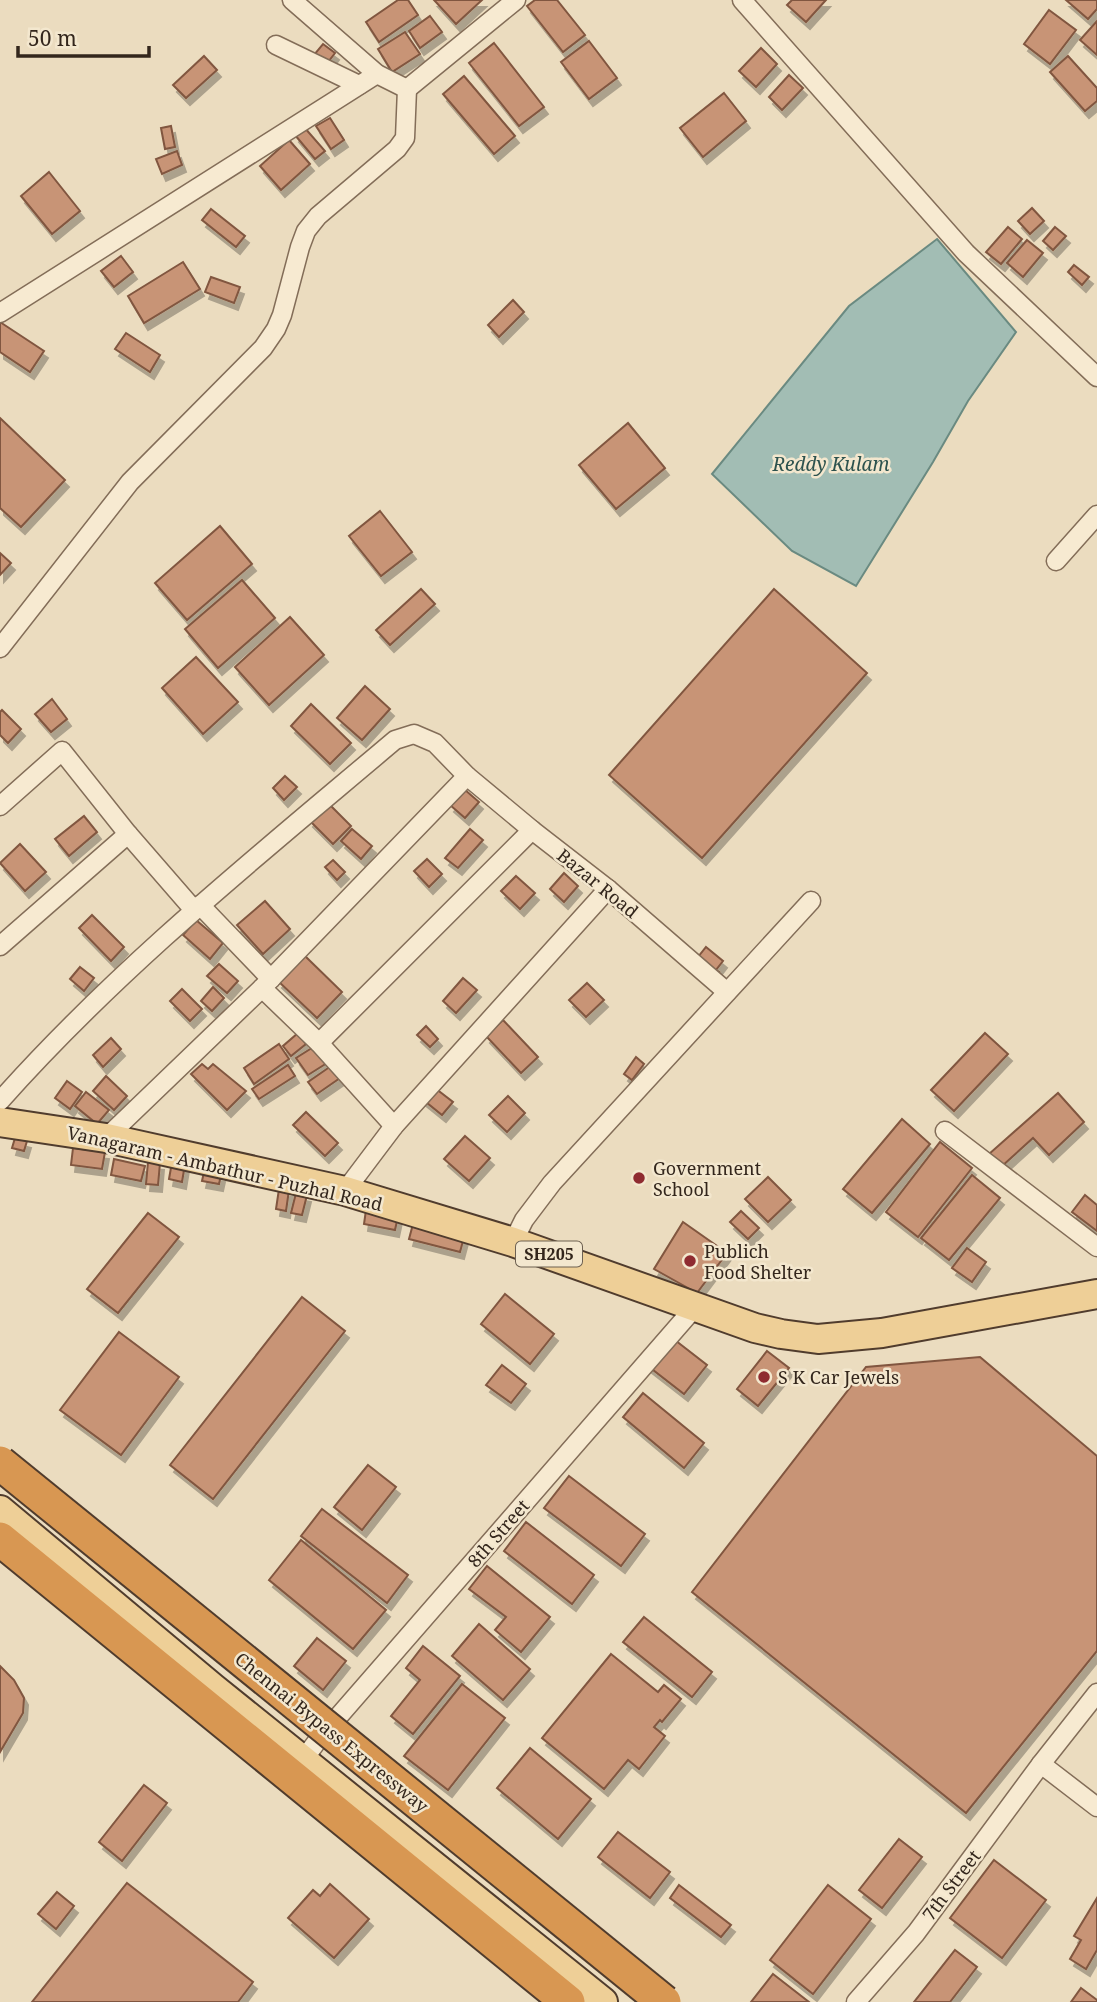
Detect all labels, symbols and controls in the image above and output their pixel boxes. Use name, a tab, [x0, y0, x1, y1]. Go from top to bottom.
scale bar	[18, 14, 149, 58]
text: 50 m	[28, 24, 77, 52]
water label: Reddy Kulam	[771, 451, 890, 477]
street label: Bazar Road	[552, 843, 644, 923]
street label: Vanagaram - Ambathur - Puzhal Road	[65, 1120, 385, 1216]
place label: Government School	[653, 1156, 761, 1201]
marker: Government School	[631, 1170, 647, 1186]
place label: Publich Food Shelter	[704, 1239, 812, 1284]
road number: SH205	[516, 1242, 582, 1266]
marker: Publich Food Shelter	[682, 1253, 698, 1269]
place label: S K Car Jewels	[778, 1365, 899, 1389]
marker: S K Car Jewels	[756, 1369, 772, 1385]
street label: 8th Street	[462, 1494, 534, 1572]
street label: Chennai Bypass Expressway	[230, 1647, 434, 1818]
street label: 7th Street	[917, 1845, 985, 1925]

